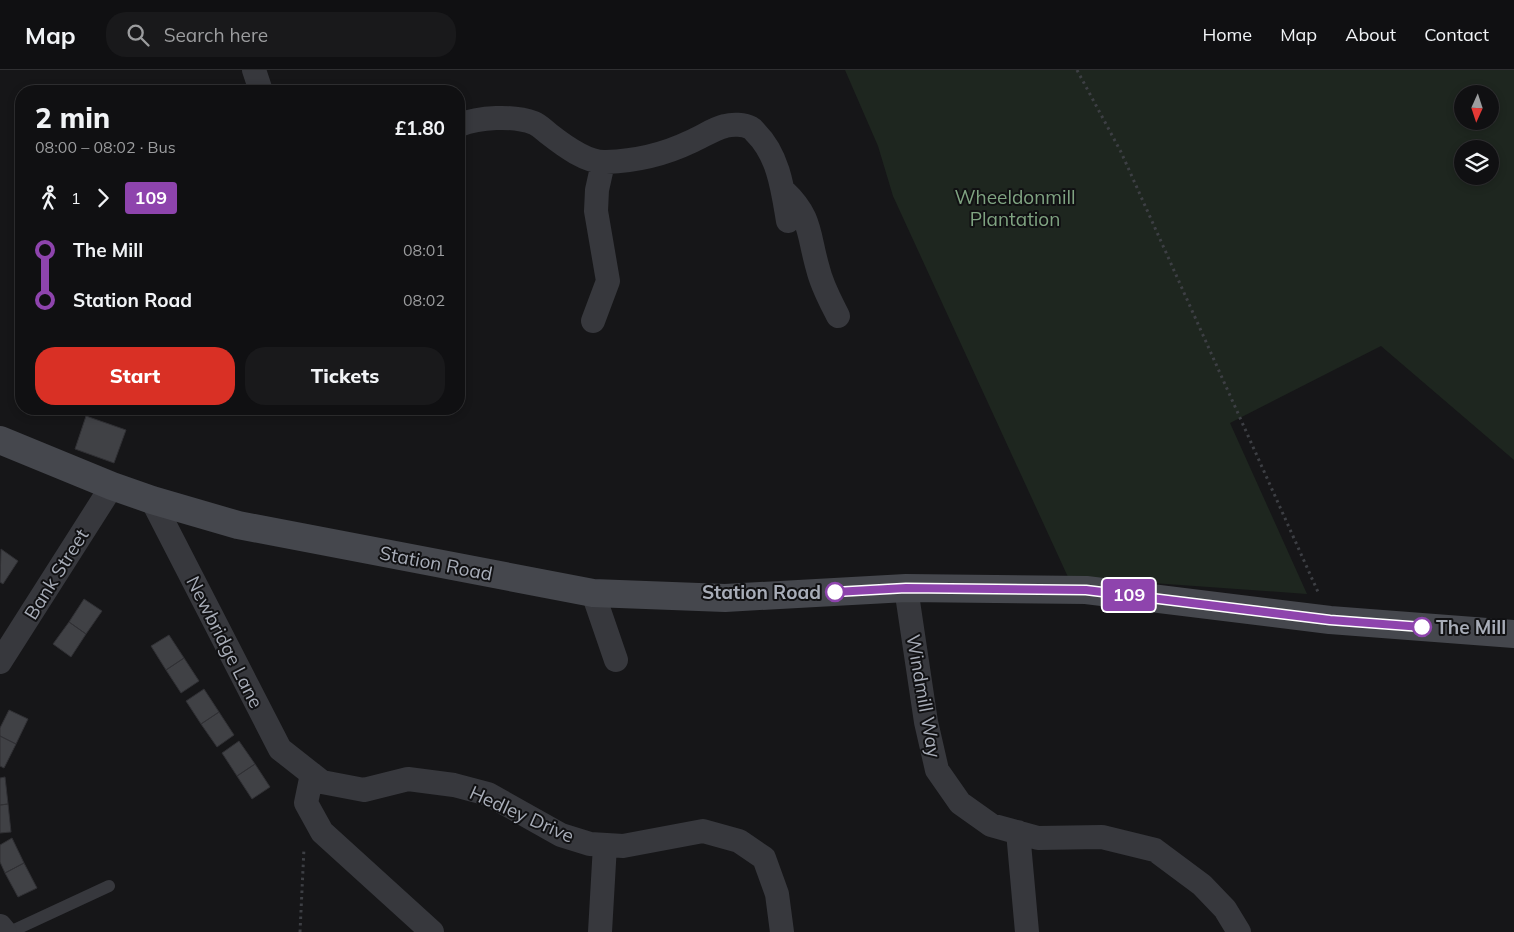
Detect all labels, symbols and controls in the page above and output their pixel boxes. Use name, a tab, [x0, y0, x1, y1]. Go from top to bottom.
search box	[106, 12, 456, 57]
text: Map	[25, 20, 76, 50]
icon: search	[124, 21, 152, 49]
text: Search here	[164, 23, 268, 47]
text: Home	[1202, 23, 1252, 46]
text: Map	[1280, 23, 1317, 46]
text: About	[1345, 23, 1396, 46]
text: Contact	[1424, 23, 1489, 46]
north arrow	[1454, 85, 1499, 130]
map controls	[1454, 85, 1499, 185]
text: 2 min	[35, 100, 110, 135]
text: £1.80	[395, 116, 445, 140]
text: 08:00 – 08:02 · Bus	[35, 137, 176, 157]
button: layers	[1454, 140, 1499, 185]
icon: walk	[35, 184, 63, 212]
icon: forward	[89, 184, 117, 212]
park label: Wheeldonmill Plantation	[954, 185, 1076, 231]
text: 109	[135, 186, 167, 209]
text: 1	[71, 188, 81, 208]
text: The Mill	[73, 238, 143, 262]
text: 08:01	[403, 240, 445, 260]
text: Station Road	[73, 288, 192, 312]
text: 08:02	[403, 290, 445, 310]
button: Start	[35, 347, 235, 405]
button: Tickets	[245, 347, 445, 405]
street label: Bank Street	[19, 524, 94, 624]
street label: Station Road	[377, 540, 495, 586]
street label: Newbridge Lane	[181, 572, 269, 712]
line badge: 109	[1100, 579, 1158, 611]
place label: Station Road	[702, 580, 821, 604]
marker: Station Road	[825, 582, 845, 602]
text: 109	[1113, 583, 1145, 606]
place label: The Mill	[1436, 615, 1506, 639]
marker: The Mill	[1412, 617, 1432, 637]
street label: Windmill Way	[901, 632, 947, 760]
street label: Hedley Drive	[466, 780, 578, 848]

